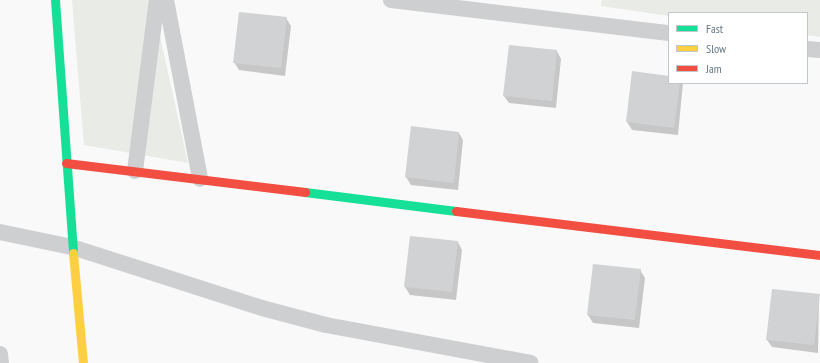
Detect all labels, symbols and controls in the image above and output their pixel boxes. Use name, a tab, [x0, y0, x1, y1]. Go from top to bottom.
legend	[668, 12, 808, 84]
text: Fast	[706, 21, 723, 36]
text: Slow	[706, 41, 726, 56]
text: Jam	[706, 61, 722, 76]

